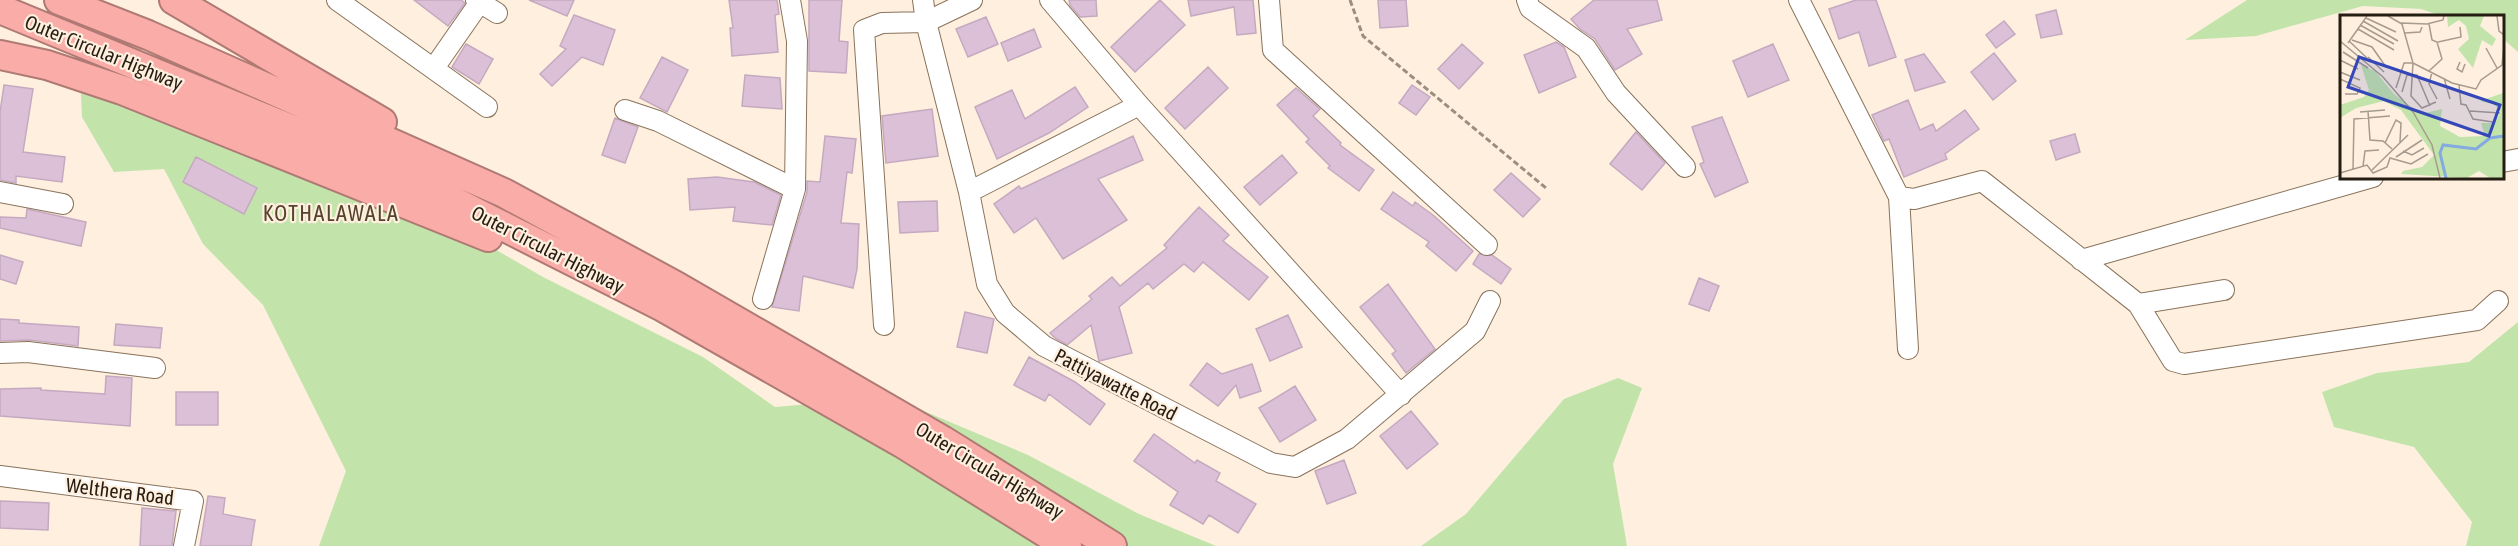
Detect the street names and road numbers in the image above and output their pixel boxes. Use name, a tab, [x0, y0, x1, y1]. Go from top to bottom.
street label: Outer Circular Highway	[22, 10, 186, 94]
street label: Outer Circular Highway	[468, 201, 628, 297]
street label: Pattiyawatte Road	[1051, 343, 1181, 425]
street label: Outer Circular Highway	[912, 417, 1068, 523]
street label: Welthera Road	[65, 473, 175, 509]

